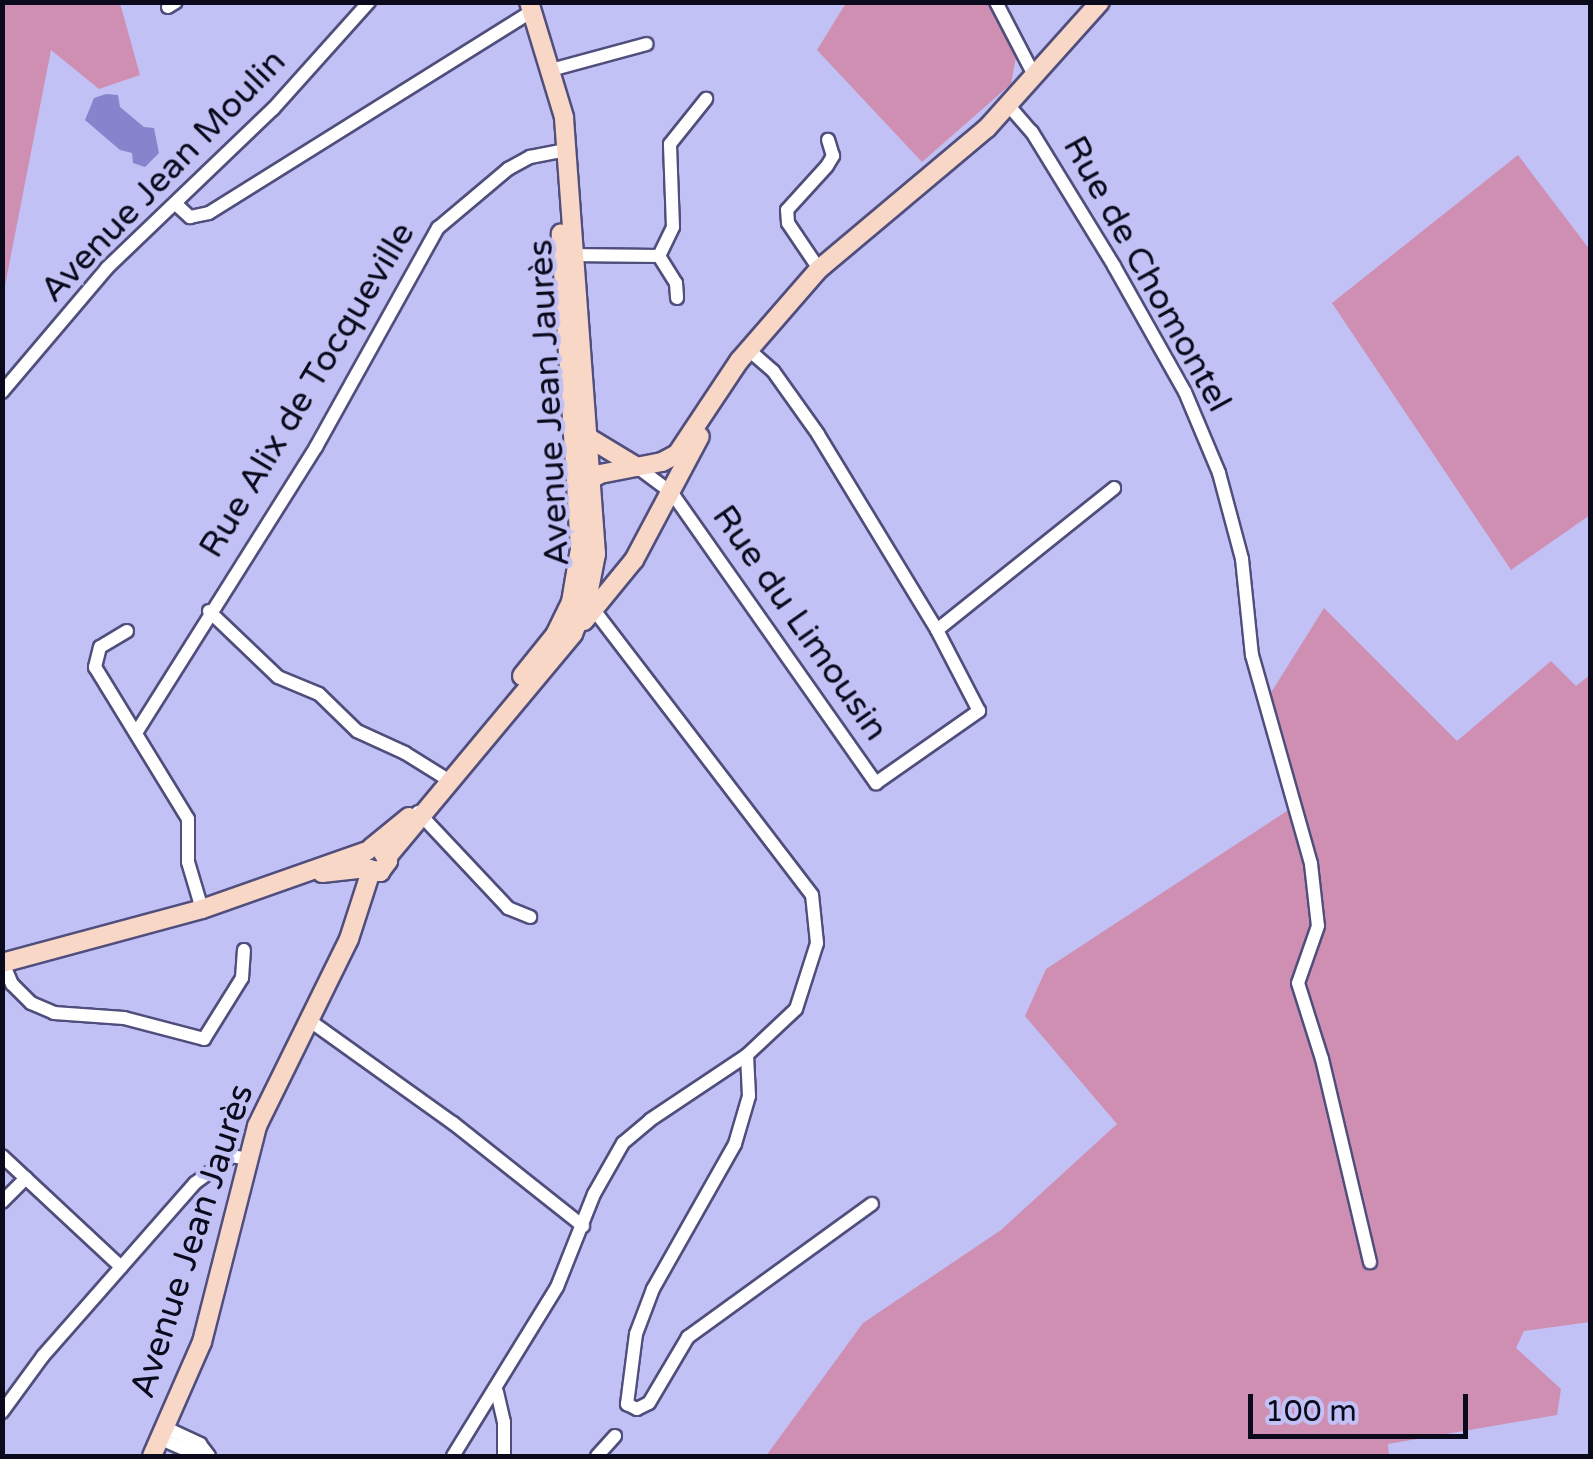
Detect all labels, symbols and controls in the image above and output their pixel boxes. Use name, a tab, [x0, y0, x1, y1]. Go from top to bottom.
street label: Avenue Jean Moulin	[31, 41, 295, 311]
street label: Rue de Chomontel	[1054, 129, 1240, 419]
street label: Rue Alix de Tocqueville	[190, 215, 424, 565]
street label: Avenue Jean Jaurès	[519, 239, 579, 567]
street label: Rue du Limousin	[703, 497, 897, 749]
street label: Avenue Jean Jaurès	[121, 1079, 263, 1403]
scale bar	[1253, 1374, 1473, 1436]
text: 100 m	[1265, 1393, 1357, 1430]

